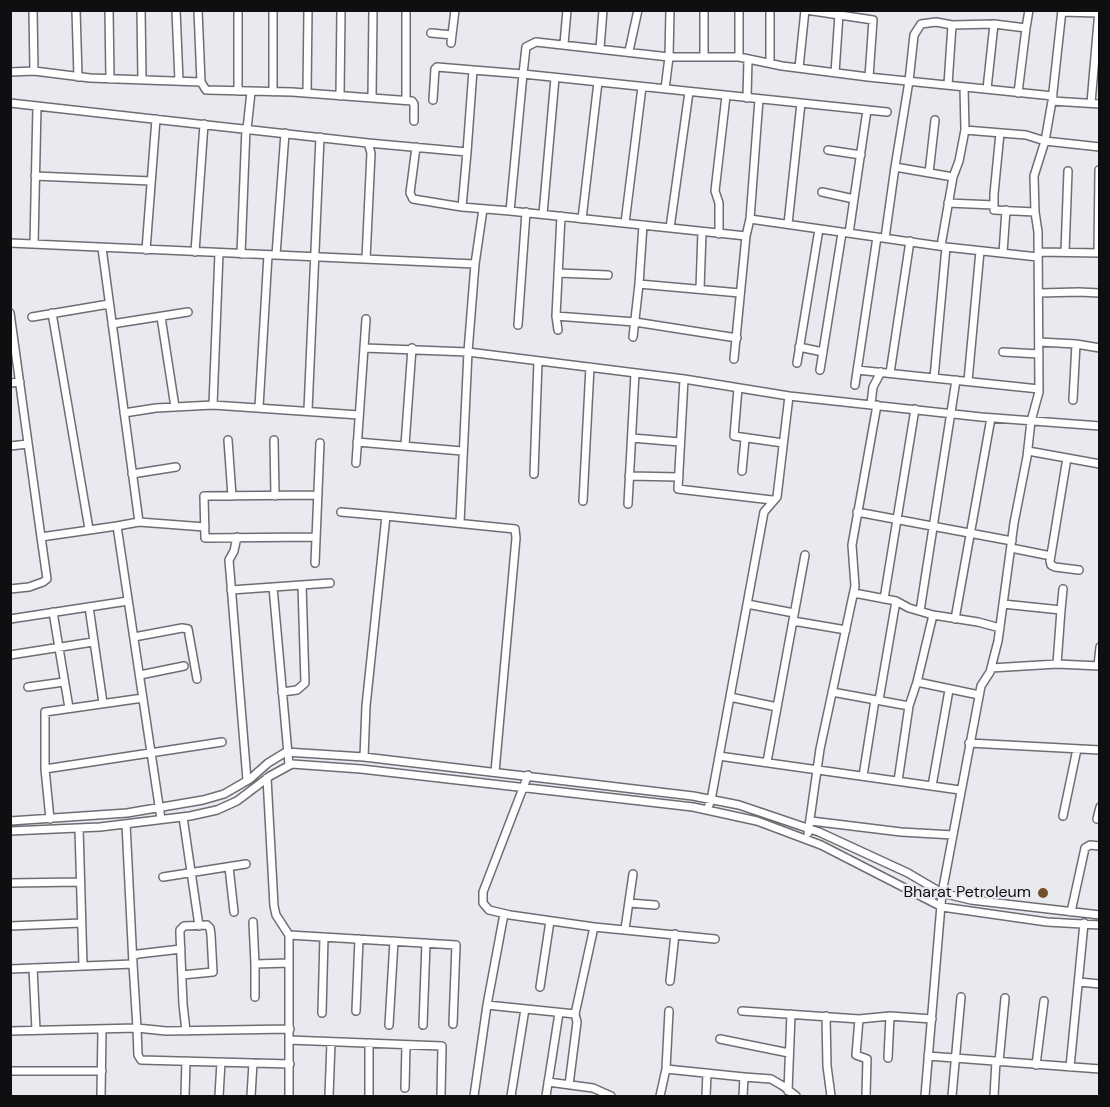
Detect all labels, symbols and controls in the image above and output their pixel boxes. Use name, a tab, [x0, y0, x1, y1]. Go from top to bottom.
place label: Bharat Petroleum	[903, 883, 1031, 903]
marker: Bharat Petroleum	[1036, 886, 1050, 900]

